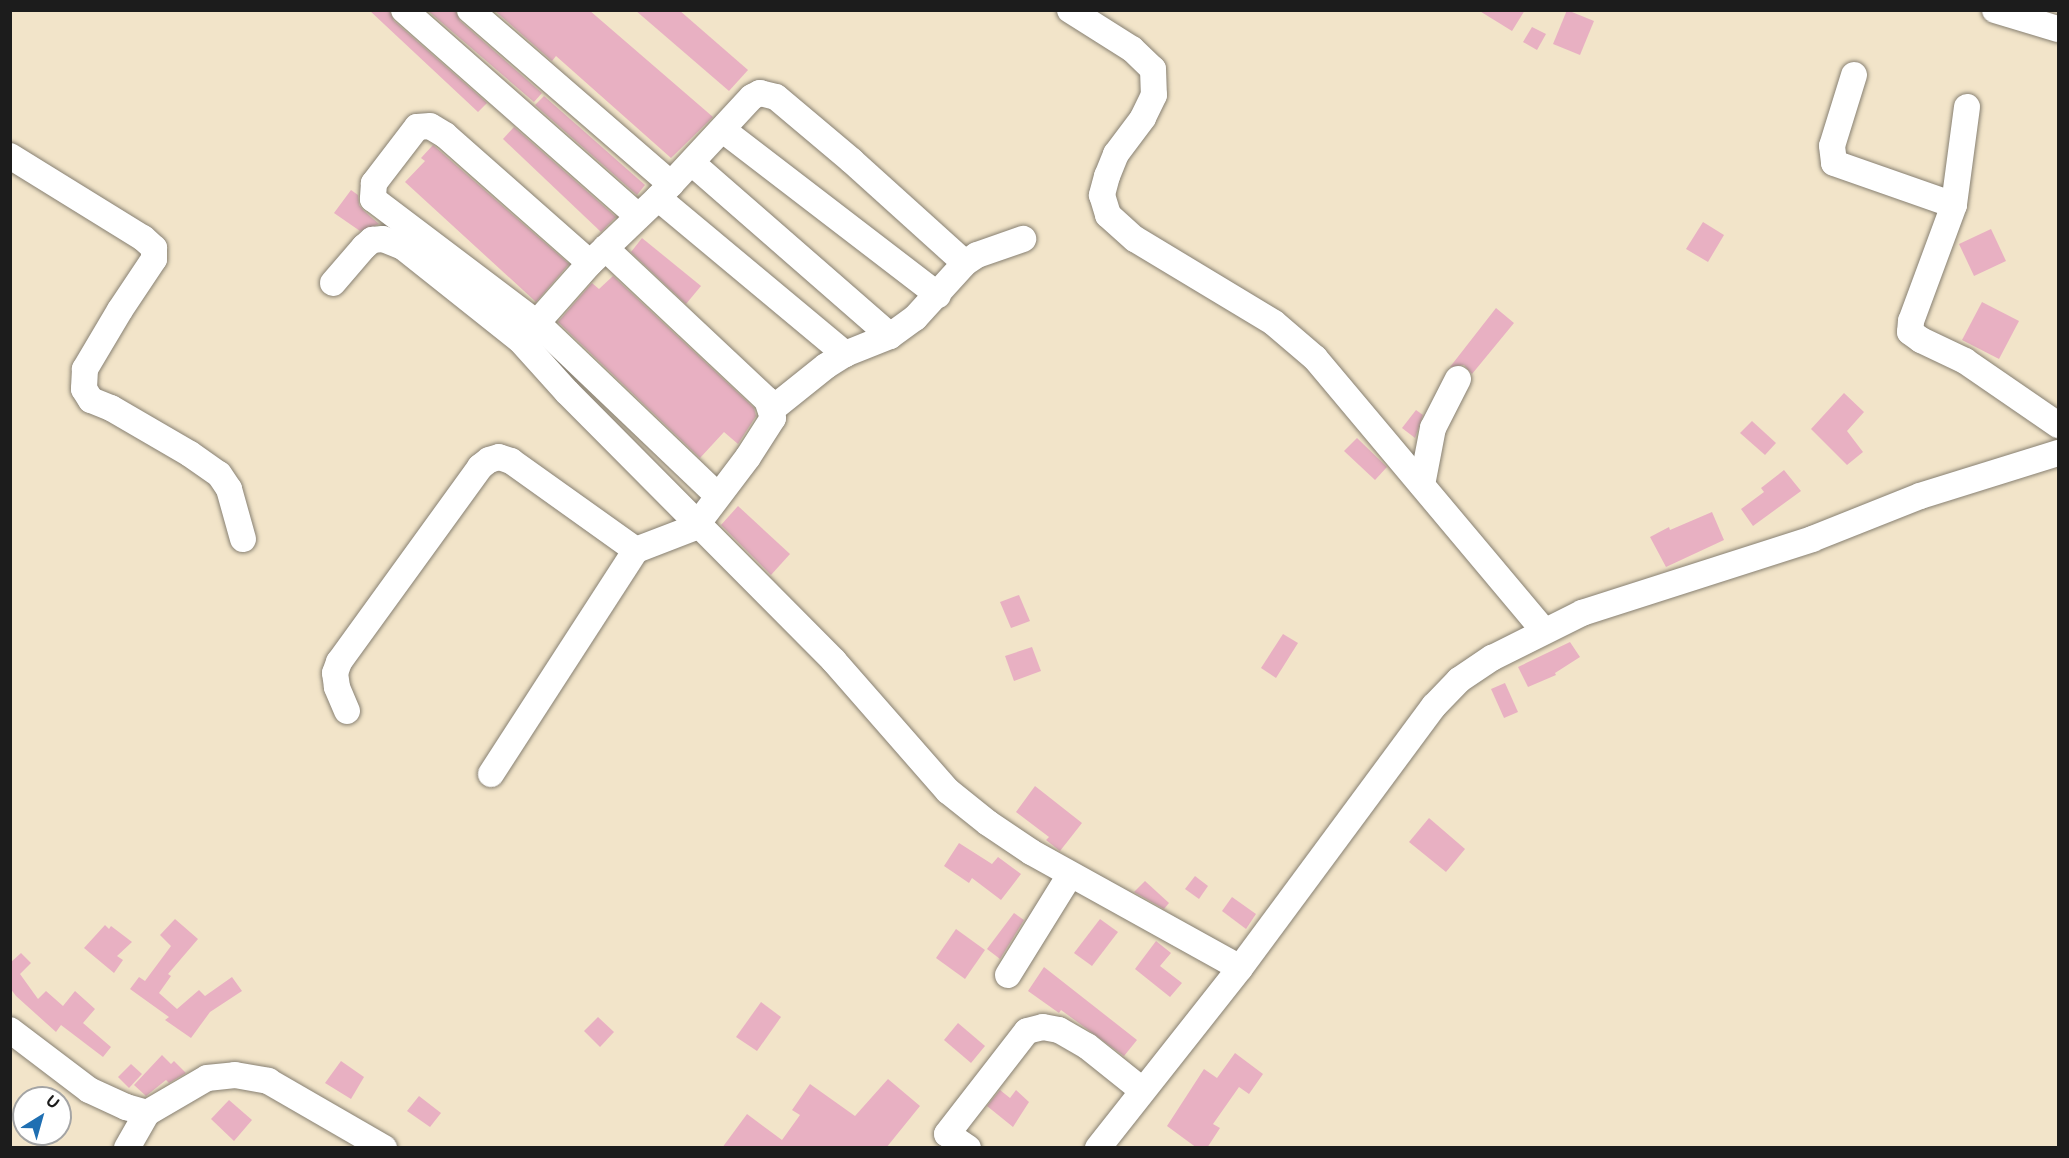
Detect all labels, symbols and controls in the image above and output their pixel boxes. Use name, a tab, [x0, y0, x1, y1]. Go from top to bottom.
north arrow	[12, 1086, 72, 1146]
text: U	[42, 1092, 62, 1114]

